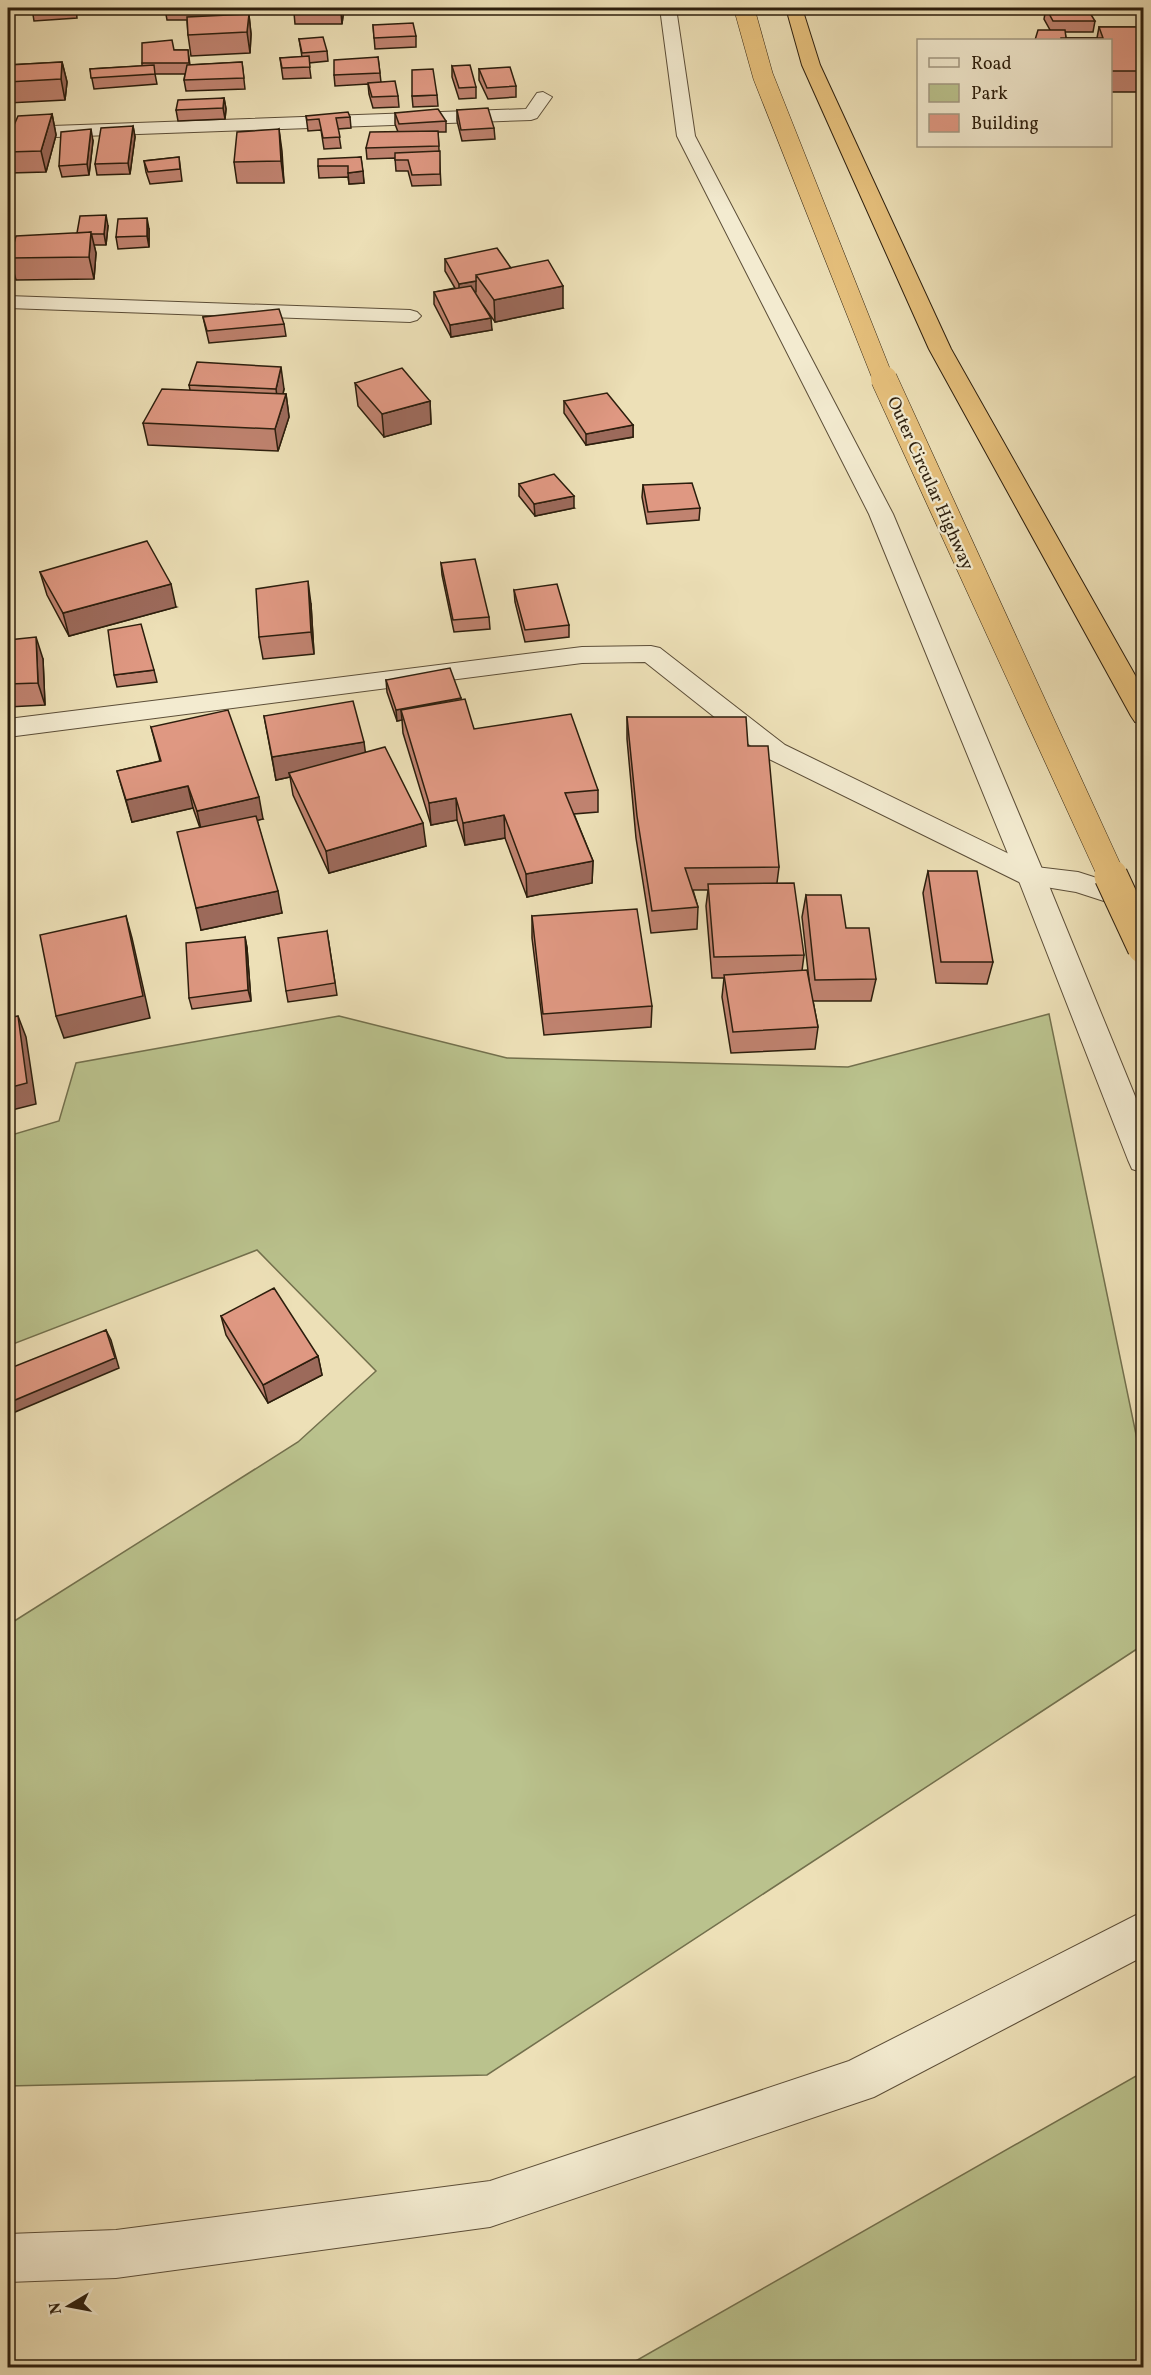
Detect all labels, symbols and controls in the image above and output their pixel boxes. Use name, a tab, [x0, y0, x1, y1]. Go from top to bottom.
legend	[917, 39, 1112, 147]
text: Road	[971, 52, 1012, 77]
text: Park	[971, 82, 1008, 107]
text: Building	[971, 112, 1039, 137]
street label: Outer Circular Highway	[880, 393, 979, 575]
north arrow	[39, 2276, 99, 2336]
text: N	[44, 2300, 68, 2316]

